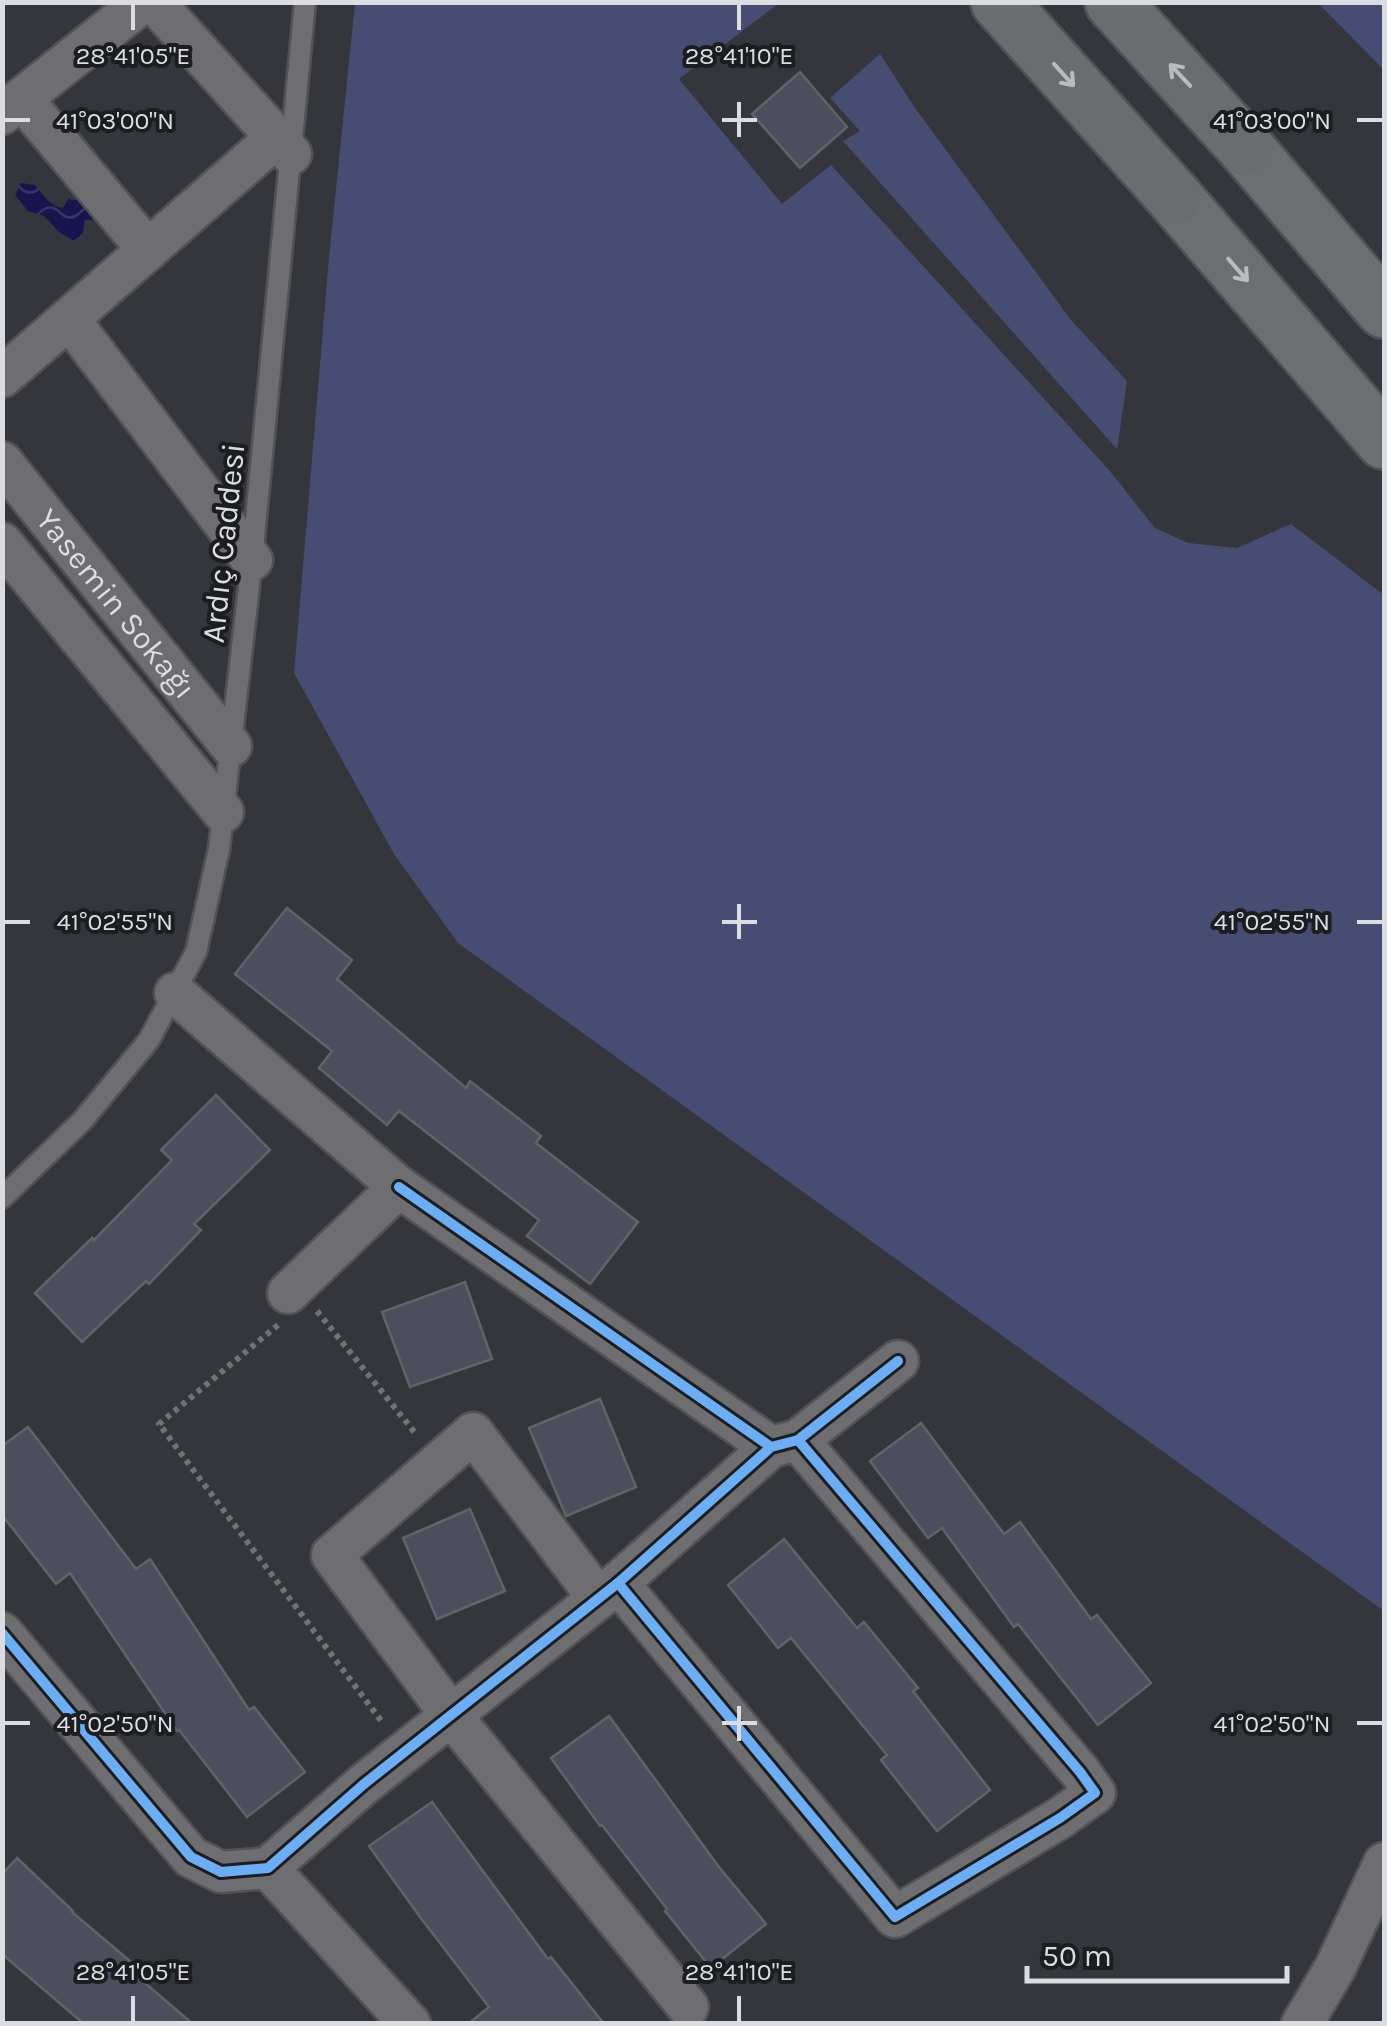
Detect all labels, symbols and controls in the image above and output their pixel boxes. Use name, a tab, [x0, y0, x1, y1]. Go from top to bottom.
text: 28°41'05"E	[76, 41, 190, 70]
text: 28°41'10"E	[685, 41, 793, 70]
one-way arrow	[1053, 62, 1076, 87]
one-way arrow	[1168, 63, 1191, 88]
text: 41°03'00"N	[56, 106, 174, 135]
text: 41°03'00"N	[1213, 106, 1331, 135]
one-way arrow	[1226, 257, 1248, 283]
street label: Ardıç Caddesi	[195, 441, 252, 645]
street label: Yasemin Sokağı	[28, 502, 203, 706]
text: 41°02'55"N	[57, 907, 173, 936]
text: 41°02'55"N	[1214, 907, 1330, 936]
text: 41°02'50"N	[56, 1709, 174, 1738]
text: 41°02'50"N	[1213, 1709, 1331, 1738]
scale bar	[1027, 1921, 1287, 1983]
text: 50 m	[1042, 1938, 1112, 1974]
text: 28°41'05"E	[76, 1957, 190, 1986]
text: 28°41'10"E	[685, 1957, 793, 1986]

